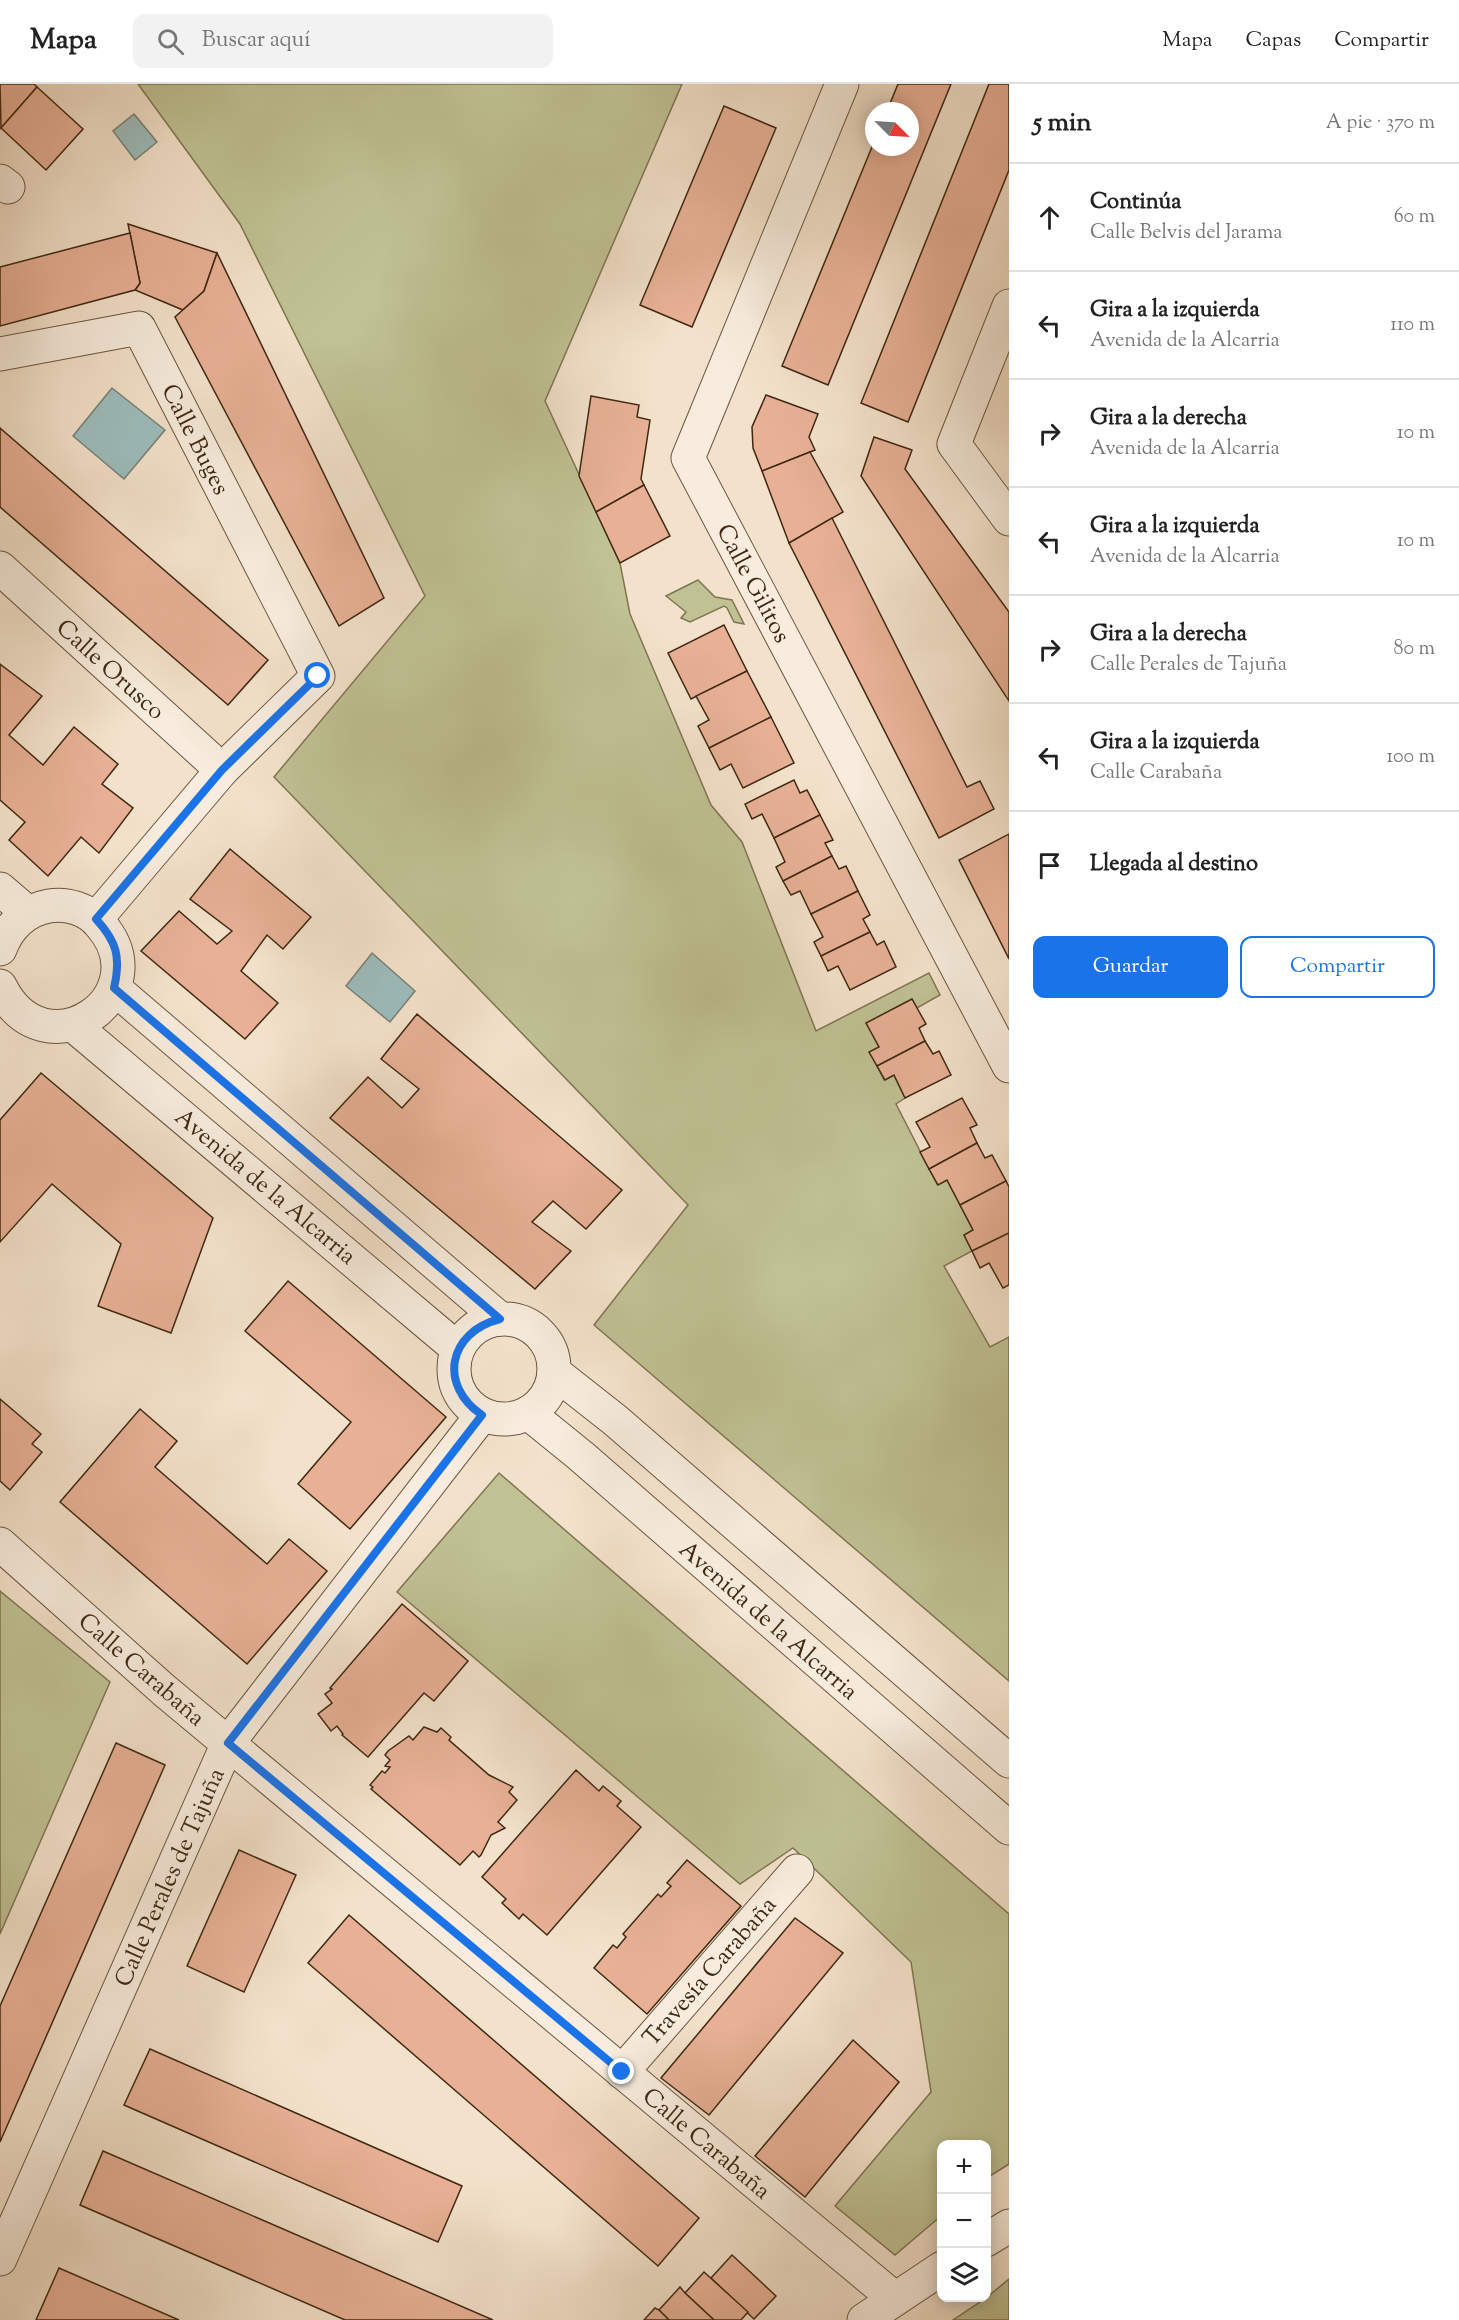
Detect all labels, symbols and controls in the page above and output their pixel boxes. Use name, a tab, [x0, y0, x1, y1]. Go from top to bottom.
search box	[133, 14, 553, 68]
text: Mapa	[30, 21, 97, 61]
icon: search	[154, 25, 187, 58]
text: Buscar aquí	[202, 25, 311, 57]
text: Mapa	[1162, 26, 1212, 56]
text: Capas	[1245, 26, 1301, 56]
text: Compartir	[1334, 26, 1429, 56]
north arrow	[865, 102, 919, 156]
text: 5 min	[1033, 105, 1092, 142]
text: A pie · 370 m	[1326, 109, 1435, 138]
text: Continúa	[1090, 187, 1181, 219]
icon: ahead	[1033, 201, 1066, 234]
text: 60 m	[1394, 203, 1435, 232]
text: Calle Belvis del Jarama	[1090, 219, 1282, 248]
text: Gira a la izquierda	[1090, 295, 1260, 327]
icon: left	[1033, 309, 1066, 342]
text: 110 m	[1390, 311, 1435, 340]
text: Avenida de la Alcarria	[1090, 327, 1280, 356]
street label: Calle Buges	[152, 378, 237, 501]
text: Gira a la derecha	[1090, 403, 1247, 435]
icon: right	[1033, 417, 1066, 450]
text: 10 m	[1397, 419, 1435, 448]
text: Avenida de la Alcarria	[1090, 435, 1280, 464]
text: Gira a la izquierda	[1090, 511, 1260, 543]
street label: Calle Gilitos	[707, 519, 798, 649]
icon: left	[1033, 525, 1066, 558]
text: 10 m	[1397, 527, 1435, 556]
text: Avenida de la Alcarria	[1090, 543, 1280, 572]
street label: Calle Orusco	[48, 612, 172, 729]
text: Gira a la derecha	[1090, 619, 1247, 651]
icon: right	[1033, 633, 1066, 666]
text: 80 m	[1394, 635, 1435, 664]
text: Calle Perales de Tajuña	[1090, 651, 1287, 680]
route start	[304, 662, 330, 688]
text: Gira a la izquierda	[1090, 727, 1260, 759]
icon: left	[1033, 741, 1066, 774]
text: 100 m	[1386, 743, 1435, 772]
text: Calle Carabaña	[1090, 759, 1222, 788]
icon: arrive	[1033, 849, 1066, 882]
text: Llegada al destino	[1090, 849, 1258, 881]
button: Guardar	[1033, 936, 1228, 998]
button: Compartir	[1240, 936, 1435, 998]
street label: Avenida de la Alcarria	[167, 1101, 363, 1274]
street label: Avenida de la Alcarria	[671, 1534, 865, 1709]
street label: Calle Carabaña	[70, 1606, 212, 1735]
street label: Calle Perales de Tajuña	[107, 1763, 234, 1993]
street label: Travesía Carabaña	[636, 1890, 785, 2055]
route end	[608, 2058, 634, 2084]
street label: Calle Carabaña	[634, 2081, 777, 2209]
map controls	[937, 2140, 991, 2302]
button: +	[937, 2140, 991, 2194]
button: −	[937, 2194, 991, 2248]
button: layers	[937, 2248, 991, 2302]

